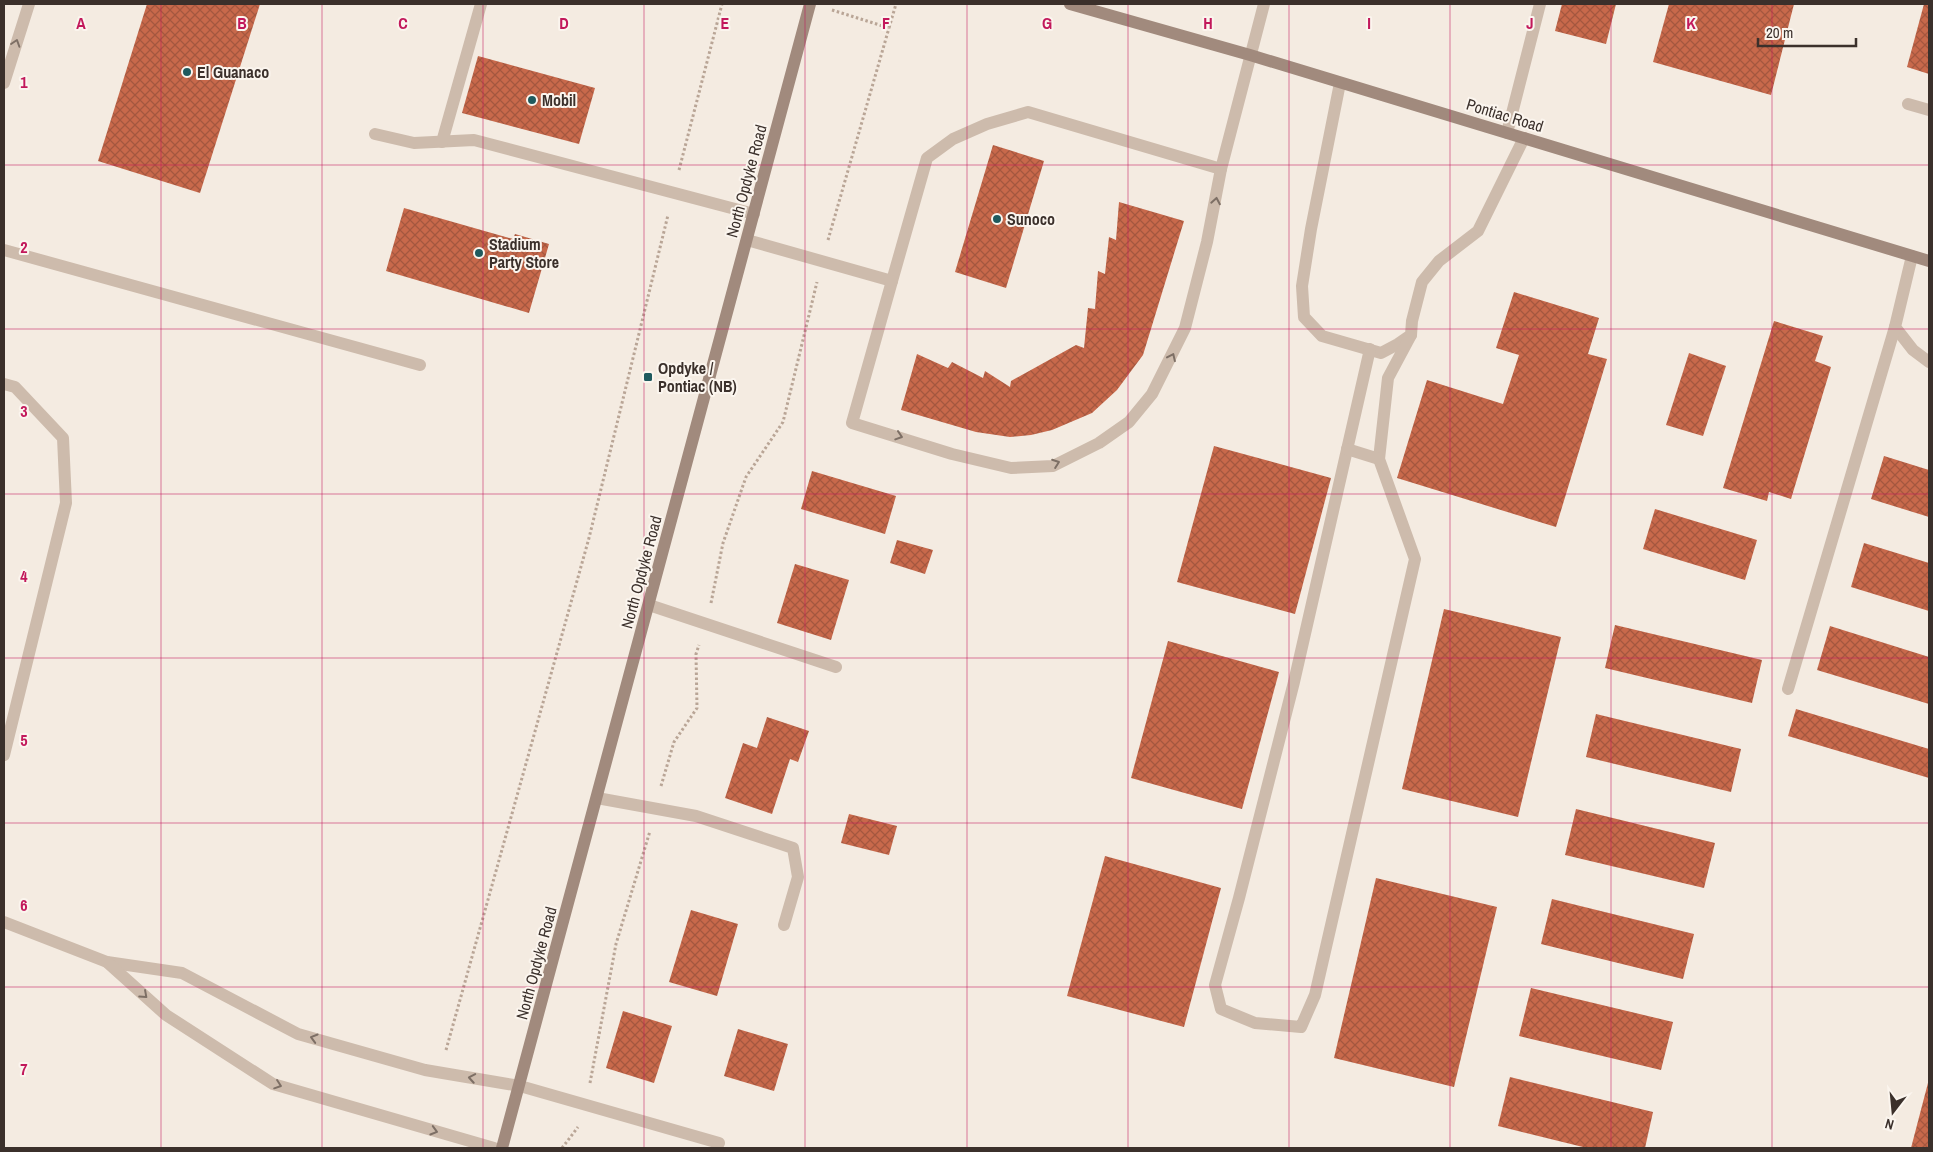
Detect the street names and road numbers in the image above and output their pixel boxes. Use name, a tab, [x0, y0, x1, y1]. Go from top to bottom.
street label: Pontiac Road	[1464, 93, 1546, 137]
street label: North Opdyke Road	[720, 122, 772, 240]
street label: North Opdyke Road	[615, 513, 667, 631]
street label: North Opdyke Road	[510, 904, 562, 1022]

